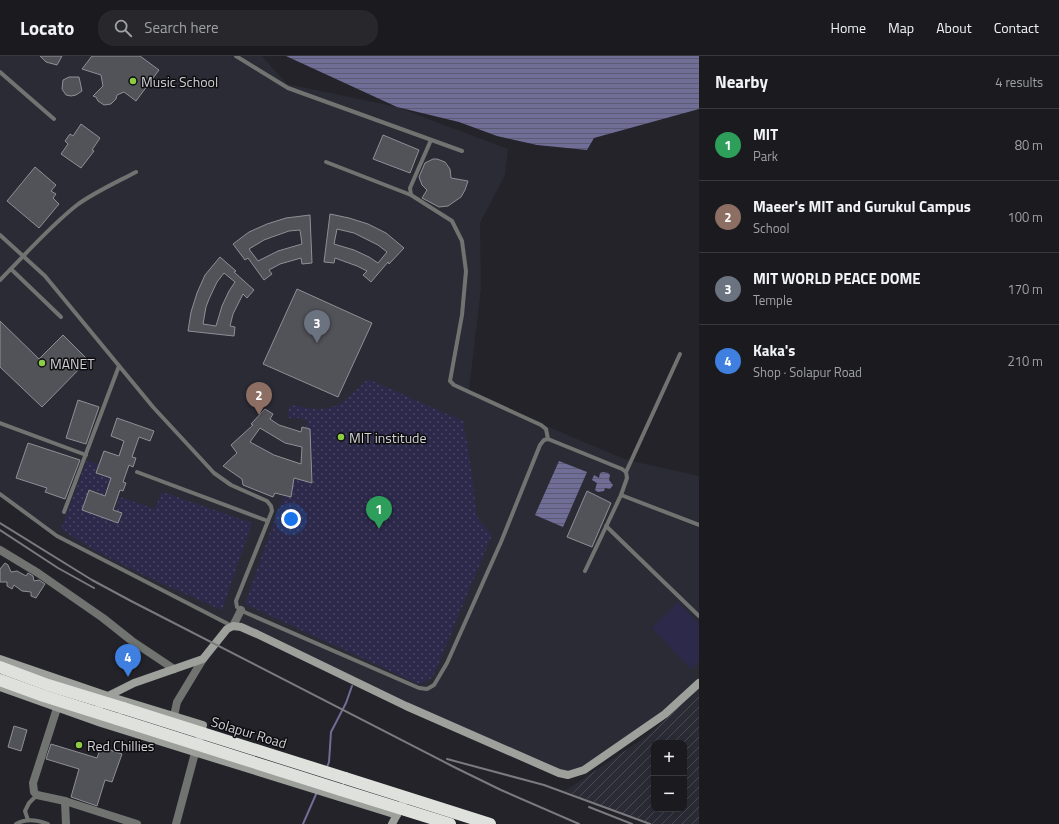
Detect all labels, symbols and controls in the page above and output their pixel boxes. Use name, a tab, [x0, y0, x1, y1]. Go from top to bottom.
search box	[98, 10, 378, 46]
text: Locato	[20, 13, 74, 42]
text: Search here	[144, 16, 219, 39]
icon: search	[112, 17, 134, 39]
text: Home	[831, 17, 866, 38]
text: Map	[888, 17, 914, 38]
text: About	[936, 17, 972, 38]
text: Contact	[994, 17, 1039, 38]
text: Nearby	[715, 69, 768, 95]
place label: Music School	[141, 71, 218, 92]
text: 4 results	[995, 72, 1043, 92]
marker: Music School	[128, 76, 138, 86]
text: MIT	[753, 123, 778, 146]
text: 1	[724, 135, 732, 155]
text: 80 m	[1015, 135, 1043, 155]
text: Park	[753, 146, 778, 166]
text: Maeer's MIT and Gurukul Campus	[753, 195, 971, 218]
text: 2	[724, 207, 732, 227]
text: 100 m	[1007, 207, 1043, 227]
text: School	[753, 218, 789, 238]
text: MIT WORLD PEACE DOME	[753, 267, 921, 290]
text: 3	[724, 279, 732, 299]
text: 170 m	[1007, 279, 1043, 299]
text: Temple	[753, 290, 793, 310]
pin: 3	[304, 310, 330, 343]
text: Kaka's	[753, 339, 795, 362]
text: 4	[724, 351, 732, 371]
text: 210 m	[1007, 351, 1043, 371]
place label: MANET	[50, 353, 95, 374]
marker: MANET	[37, 358, 47, 368]
text: Shop · Solapur Road	[753, 362, 862, 382]
pin: 2	[246, 382, 272, 415]
place label: MIT institude	[349, 427, 427, 448]
marker: MIT institude	[336, 432, 346, 442]
pin: 1	[366, 496, 392, 529]
your location	[281, 509, 301, 529]
pin: 4	[115, 644, 141, 677]
street label: Solapur Road	[208, 711, 290, 753]
place label: Red Chillies	[87, 735, 154, 756]
marker: Red Chillies	[74, 740, 84, 750]
map controls	[651, 740, 687, 812]
button: +	[651, 740, 687, 776]
button: −	[651, 776, 687, 812]

